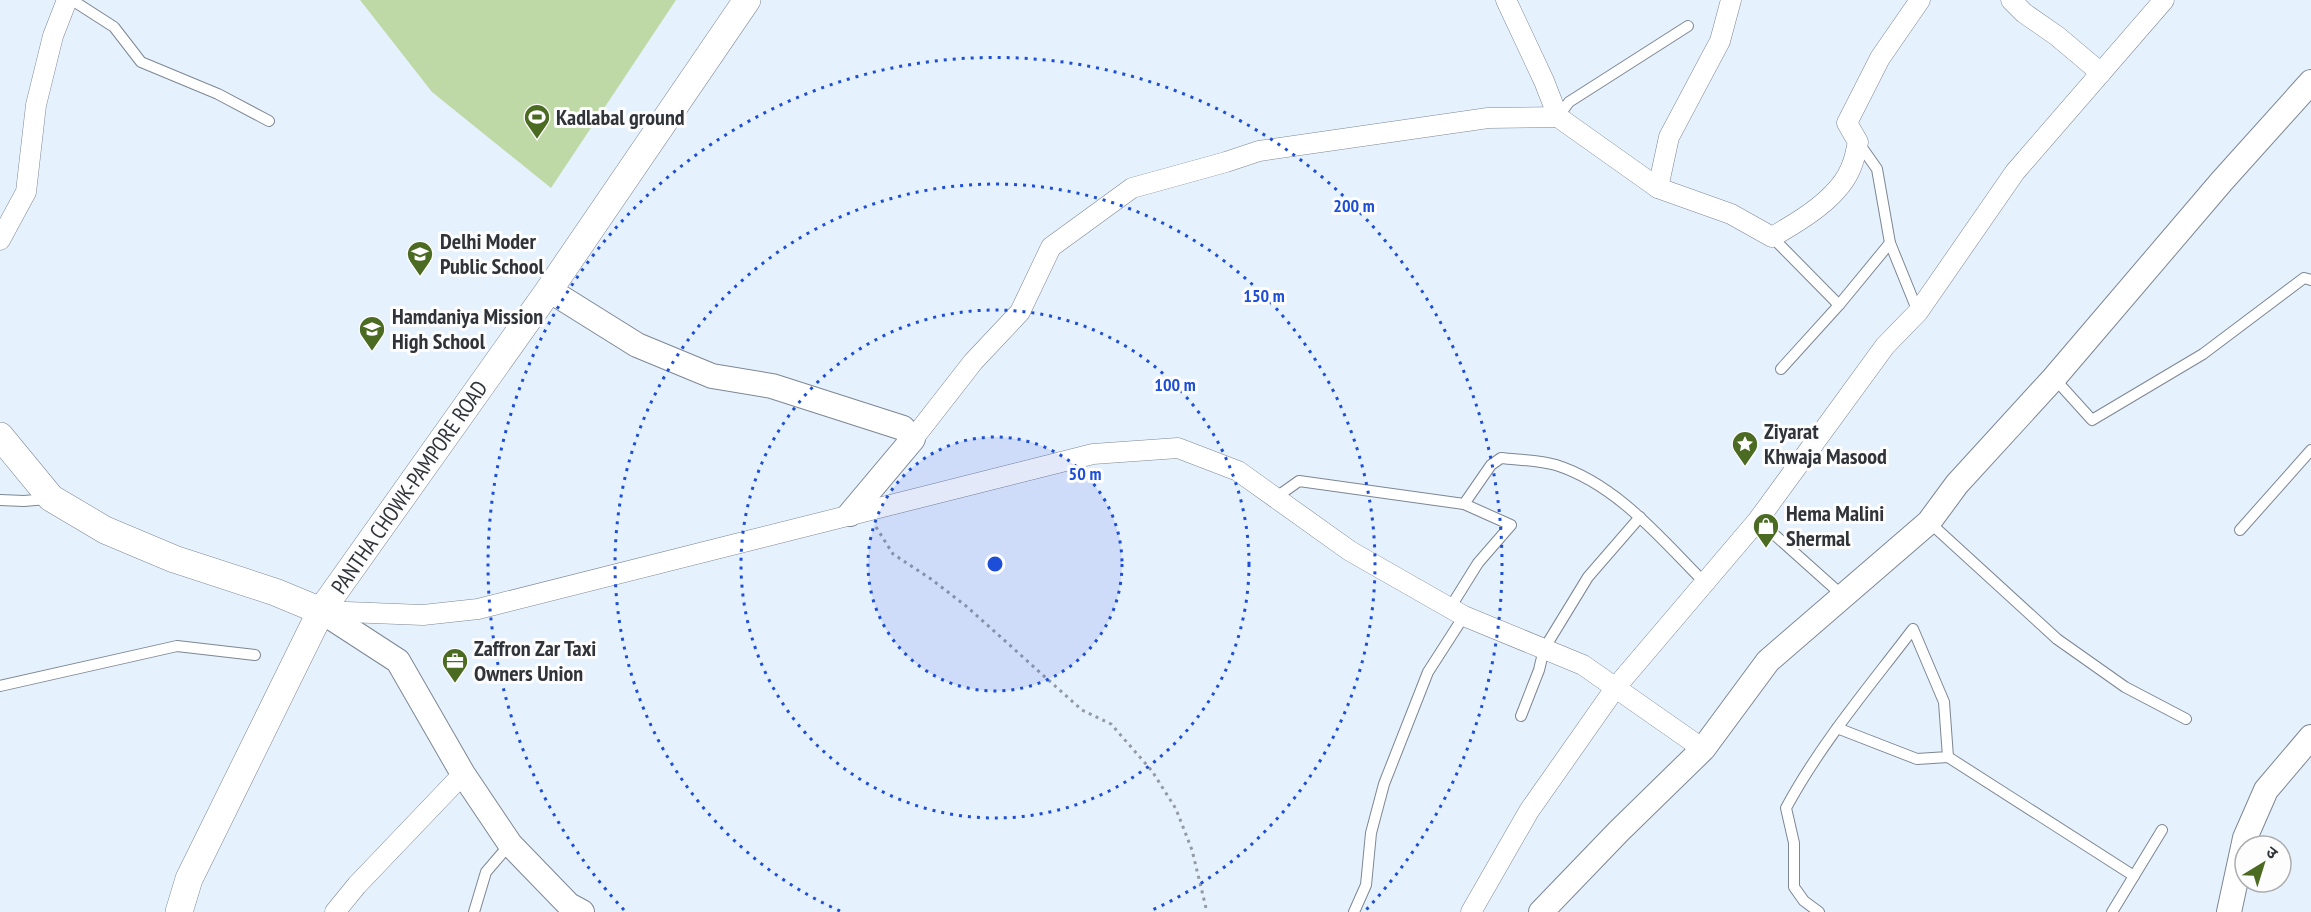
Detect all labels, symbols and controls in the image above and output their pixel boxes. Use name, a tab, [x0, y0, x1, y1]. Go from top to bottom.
sports icon: Kadlabal ground	[522, 102, 552, 140]
place label: Kadlabal ground	[556, 103, 685, 131]
text: 200 m	[1333, 194, 1375, 217]
place label: Delhi Moder Public School	[440, 227, 544, 280]
school or university icon: Delhi Moder Public School	[405, 239, 435, 277]
text: 150 m	[1243, 284, 1285, 307]
place label: Hamdaniya Mission High School	[392, 302, 543, 355]
school or university icon: Hamdaniya Mission High School	[357, 314, 387, 352]
text: 100 m	[1154, 373, 1196, 396]
street label: PANTHA CHOWK-PAMPORE ROAD	[325, 375, 493, 599]
place label: Ziyarat Khwaja Masood	[1764, 417, 1887, 470]
place icon: Ziyarat Khwaja Masood	[1730, 429, 1760, 467]
text: 50 m	[1069, 462, 1101, 485]
place label: Hema Malini Shermal	[1786, 499, 1884, 552]
shop icon: Hema Malini Shermal	[1751, 511, 1781, 549]
centre of rings	[985, 554, 1005, 574]
place label: Zaffron Zar Taxi Owners Union	[474, 634, 596, 687]
office icon: Zaffron Zar Taxi Owners Union	[440, 646, 470, 684]
north arrow	[2233, 834, 2293, 894]
text: उ	[2262, 841, 2283, 863]

